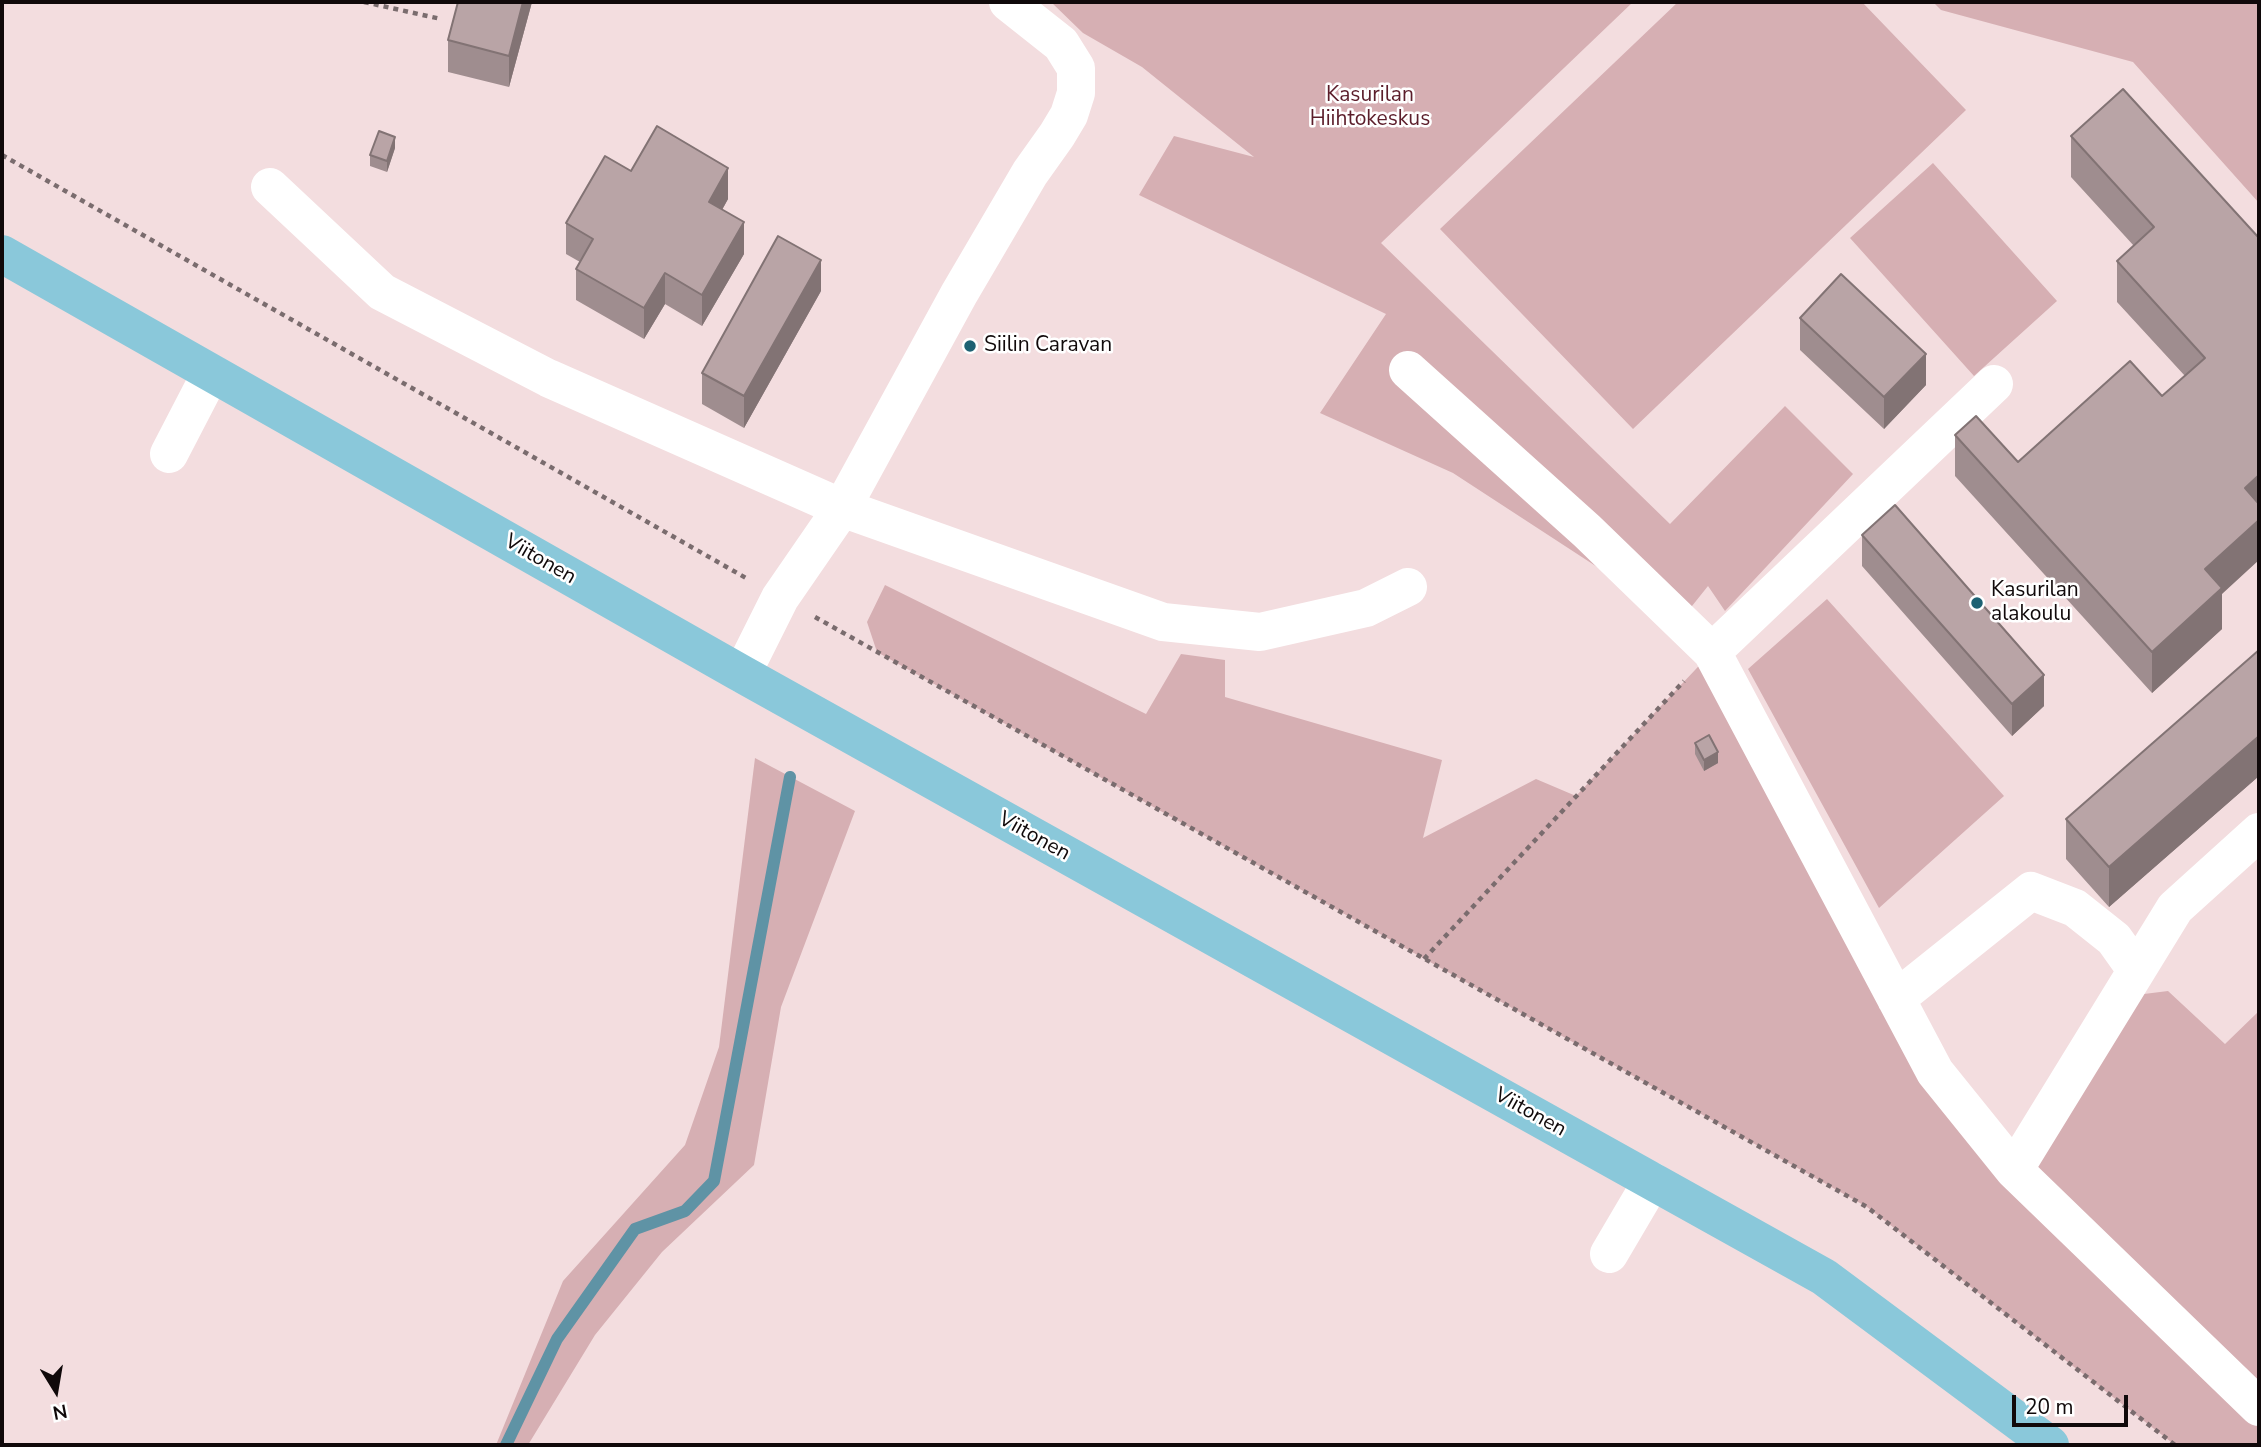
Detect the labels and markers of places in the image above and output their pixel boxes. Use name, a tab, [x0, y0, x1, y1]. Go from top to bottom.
place label: Siilin Caravan	[984, 333, 1112, 359]
marker: Siilin Caravan	[962, 338, 978, 354]
place label: Kasurilan alakoulu	[1991, 578, 2079, 628]
marker: Kasurilan alakoulu	[1969, 595, 1985, 611]

